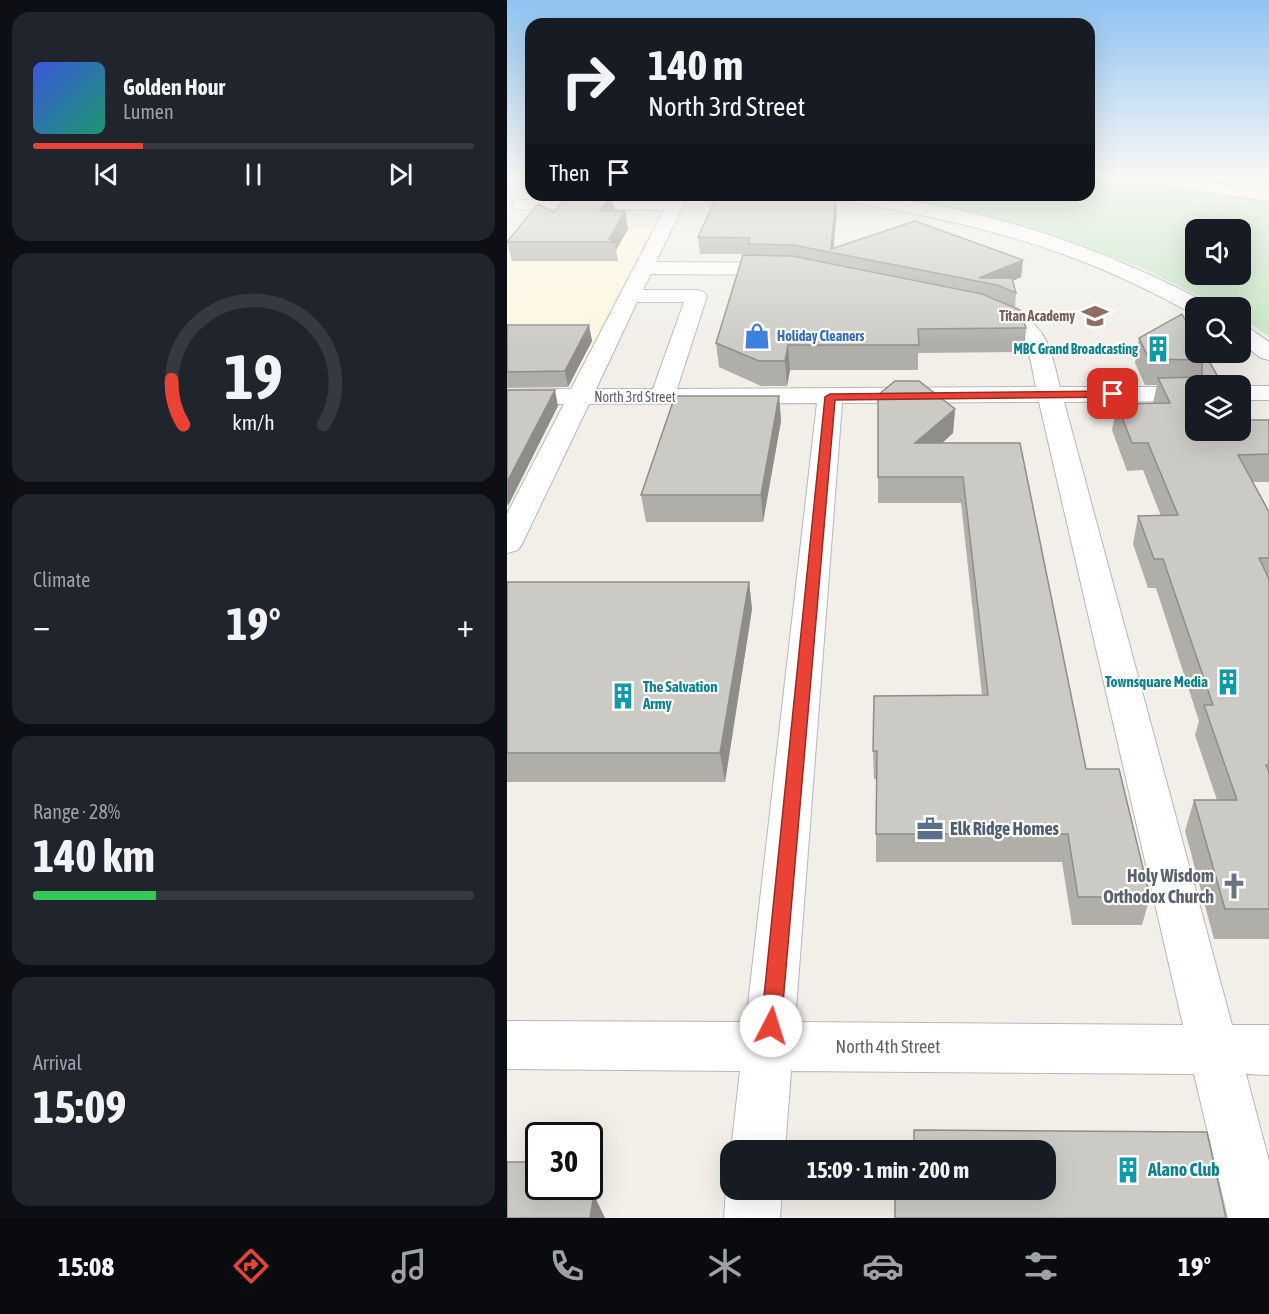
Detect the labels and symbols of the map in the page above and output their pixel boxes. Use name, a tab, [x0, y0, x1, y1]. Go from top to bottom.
school or university icon: Titan Academy	[1080, 301, 1110, 331]
place label: Titan Academy	[999, 308, 1075, 324]
shop icon: Holiday Cleaners	[742, 321, 772, 351]
place label: Holiday Cleaners	[777, 328, 864, 344]
building icon: MBC Grand Broadcasting	[1143, 334, 1173, 364]
place label: MBC Grand Broadcasting	[1013, 341, 1139, 357]
pin	[1087, 368, 1138, 419]
street label: North 3rd Street	[594, 389, 676, 405]
building icon: Townsquare Media	[1213, 667, 1243, 697]
place label: Townsquare Media	[1105, 673, 1208, 690]
place label: The Salvation Army	[642, 678, 718, 712]
building icon: The Salvation Army	[608, 681, 638, 711]
office icon: Elk Ridge Homes	[915, 814, 945, 844]
place label: Elk Ridge Homes	[950, 818, 1060, 839]
place label: Holy Wisdom Orthodox Church	[1103, 865, 1214, 907]
church icon: Holy Wisdom Orthodox Church	[1219, 871, 1249, 901]
position arrow	[739, 994, 803, 1058]
street label: North 4th Street	[836, 1036, 940, 1057]
speed limit sign: 30	[525, 1122, 603, 1200]
building icon: Alano Club	[1113, 1155, 1143, 1185]
place label: Alano Club	[1147, 1159, 1220, 1180]

